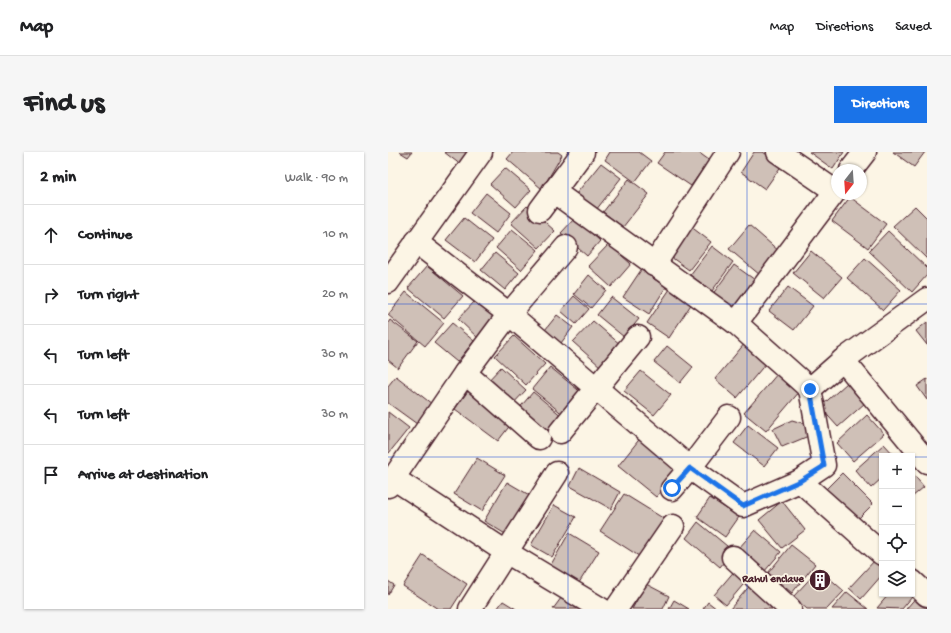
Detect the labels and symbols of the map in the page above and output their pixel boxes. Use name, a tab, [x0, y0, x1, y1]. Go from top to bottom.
north arrow	[831, 164, 867, 200]
route end	[801, 380, 819, 398]
route start	[663, 479, 681, 497]
building icon: Rahul enclave	[807, 567, 833, 593]
place label: Rahul enclave	[741, 574, 805, 586]

